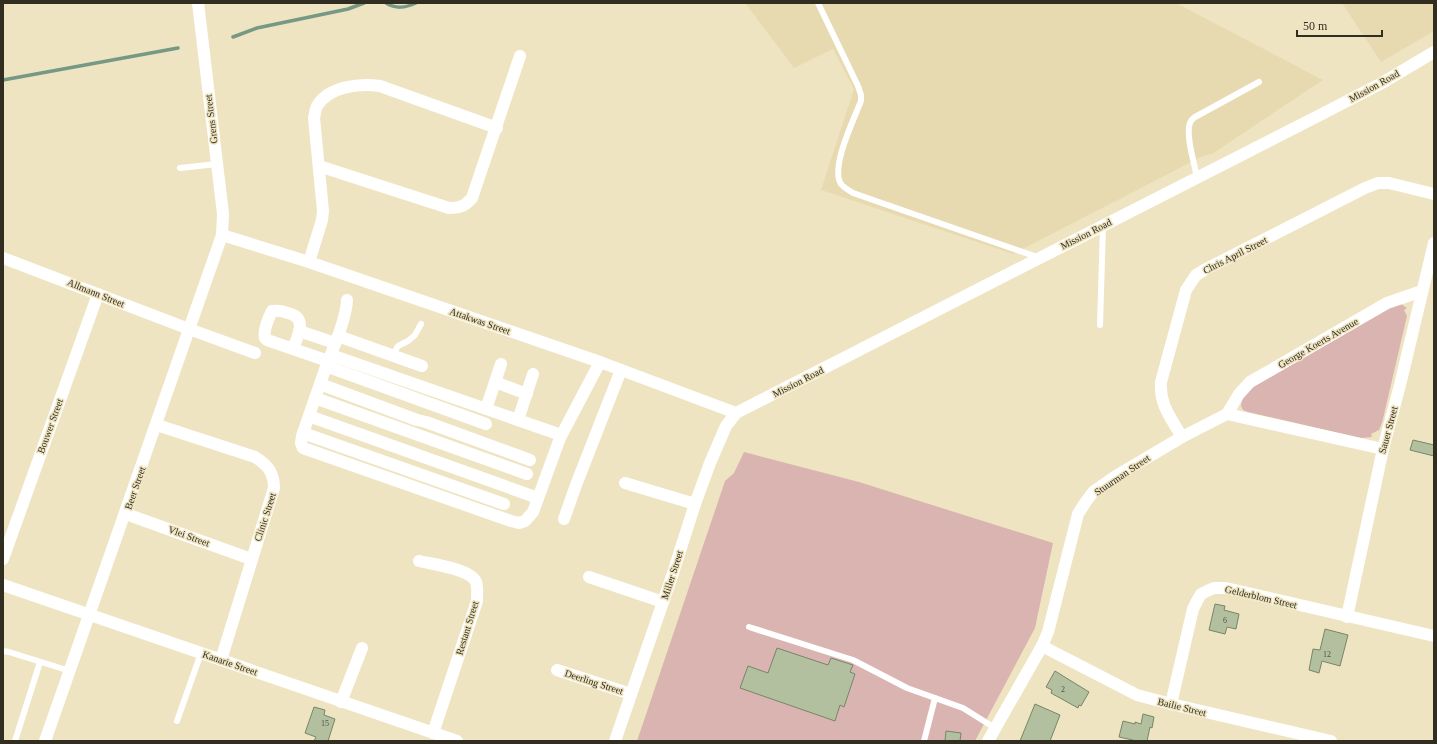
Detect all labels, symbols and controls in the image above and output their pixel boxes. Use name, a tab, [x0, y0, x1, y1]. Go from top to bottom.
scale bar	[1297, 12, 1382, 38]
text: 50 m	[1303, 19, 1328, 33]
street label: Mission Road	[1347, 68, 1401, 104]
street label: Grens Street	[202, 93, 219, 144]
street label: Mission Road	[1059, 216, 1113, 252]
street label: Chris April Street	[1201, 234, 1269, 276]
street label: Allmann Street	[66, 277, 126, 310]
street label: Attakwas Street	[448, 305, 512, 337]
street label: George Koerts Avenue	[1276, 315, 1361, 370]
street label: Mission Road	[771, 364, 825, 400]
street label: Bouwer Street	[35, 397, 65, 455]
street label: Sauer Street	[1376, 405, 1400, 455]
street label: Stuurman Street	[1092, 452, 1152, 498]
street label: Beer Street	[123, 465, 148, 511]
street label: Clinic Street	[252, 491, 278, 543]
street label: Vlei Street	[167, 523, 211, 549]
street label: Miller Street	[659, 549, 685, 601]
street label: Gelderblom Street	[1224, 583, 1298, 611]
street label: Restant Street	[454, 599, 480, 656]
house number: 6	[1223, 616, 1227, 625]
street label: Kanarie Street	[201, 648, 259, 678]
house number: 12	[1323, 650, 1331, 659]
street label: Deerling Street	[563, 667, 625, 697]
house number: 2	[1061, 685, 1065, 694]
street label: Bailie Street	[1157, 696, 1208, 718]
house number: 15	[321, 719, 329, 728]

